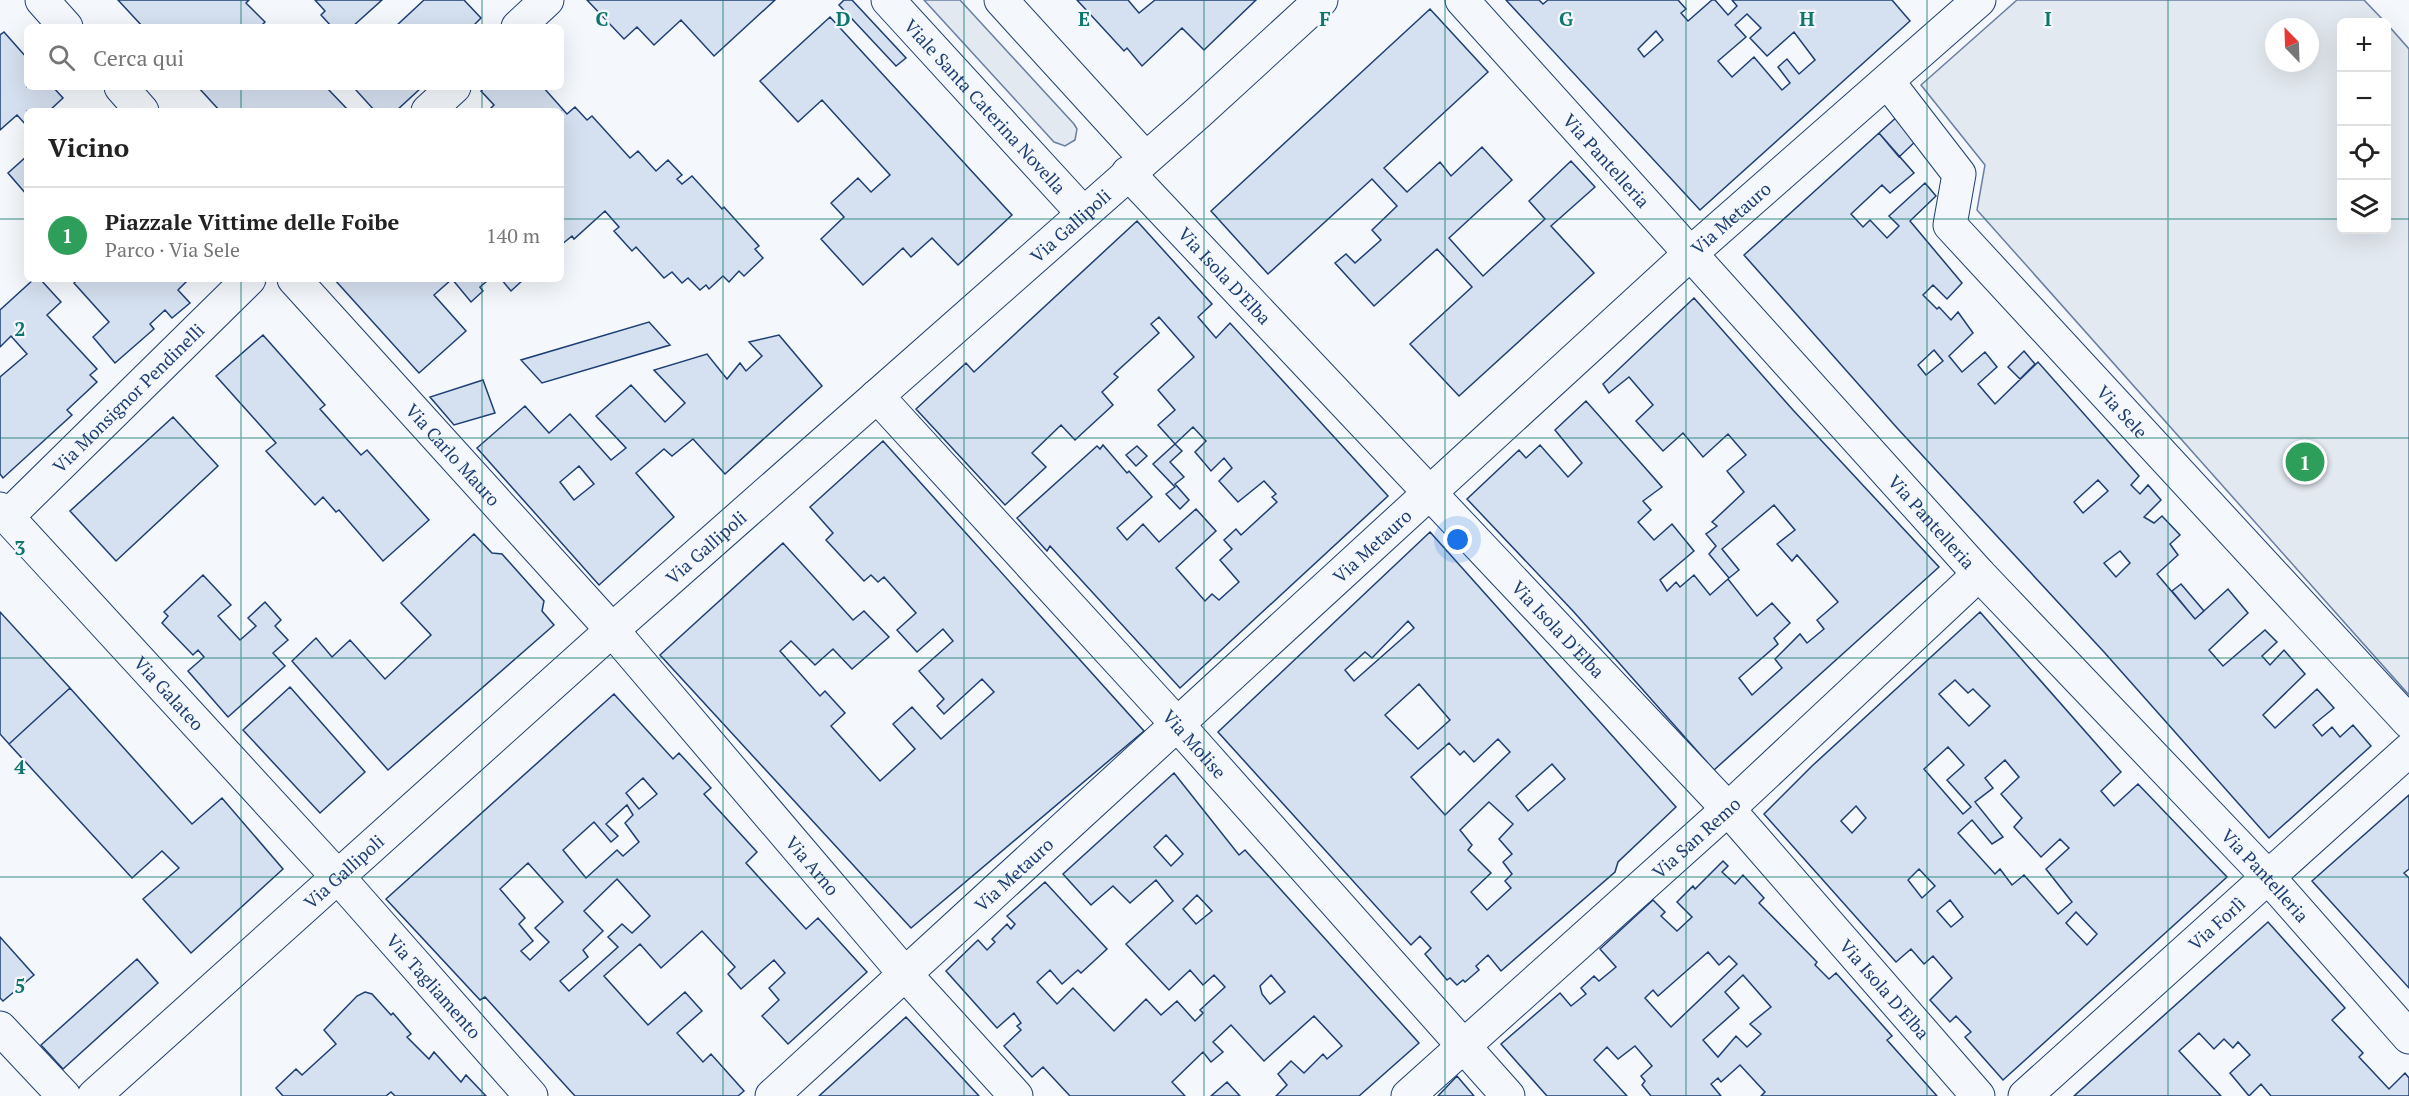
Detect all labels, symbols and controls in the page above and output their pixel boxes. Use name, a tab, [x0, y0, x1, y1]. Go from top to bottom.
text: C	[595, 5, 609, 32]
text: D	[836, 5, 850, 32]
text: E	[1078, 5, 1090, 32]
text: F	[1319, 5, 1331, 32]
text: G	[1559, 5, 1573, 32]
text: H	[1799, 5, 1815, 32]
text: I	[2044, 5, 2052, 32]
street label: Viale Santa Caterina Novella	[899, 14, 1071, 199]
north arrow	[2265, 18, 2319, 72]
map controls	[2337, 18, 2391, 234]
button: +	[2337, 18, 2391, 72]
search box	[24, 24, 564, 90]
icon: search	[45, 41, 78, 74]
text: Cerca qui	[93, 43, 184, 72]
button: −	[2337, 72, 2391, 126]
street label: Via Pantelleria	[1558, 108, 1655, 213]
button: locate	[2337, 126, 2391, 180]
text: Vicino	[48, 130, 129, 164]
street label: Via Metauro	[1686, 176, 1776, 260]
button: layers	[2337, 180, 2391, 234]
street label: Via Gallipoli	[1025, 183, 1116, 268]
text: Piazzale Vittime delle Foibe	[105, 207, 399, 236]
text: 1	[62, 222, 73, 249]
text: 140 m	[486, 222, 540, 249]
street label: Via Isola D'Elba	[1173, 222, 1276, 329]
text: Parco · Via Sele	[105, 236, 240, 263]
text: 2	[14, 315, 26, 342]
street label: Via Monsignor Pendinelli	[47, 318, 209, 478]
street label: Via Sele	[2092, 380, 2153, 443]
street label: Via Carlo Mauro	[400, 398, 506, 511]
pin: 1	[2286, 440, 2324, 484]
street label: Via Pantelleria	[1883, 469, 1980, 574]
street label: Via Metauro	[1327, 503, 1416, 588]
street label: Via Gallipoli	[660, 505, 751, 589]
your location	[1443, 525, 1472, 554]
text: 3	[14, 534, 26, 561]
street label: Via Isola D'Elba	[1507, 575, 1610, 683]
street label: Via Galateo	[129, 651, 209, 735]
street label: Via Molise	[1158, 704, 1232, 783]
text: 4	[14, 753, 26, 780]
street label: Via San Remo	[1647, 792, 1745, 884]
street label: Via Pantelleria	[2216, 823, 2314, 927]
street label: Via Gallipoli	[299, 829, 389, 914]
street label: Via Arno	[781, 831, 845, 900]
street label: Via Metauro	[969, 832, 1058, 917]
street label: Via Forlì	[2183, 891, 2250, 955]
street label: Via Tagliamento	[381, 928, 487, 1044]
street label: Via Isola D'Elba	[1835, 934, 1935, 1044]
text: 5	[14, 972, 26, 999]

